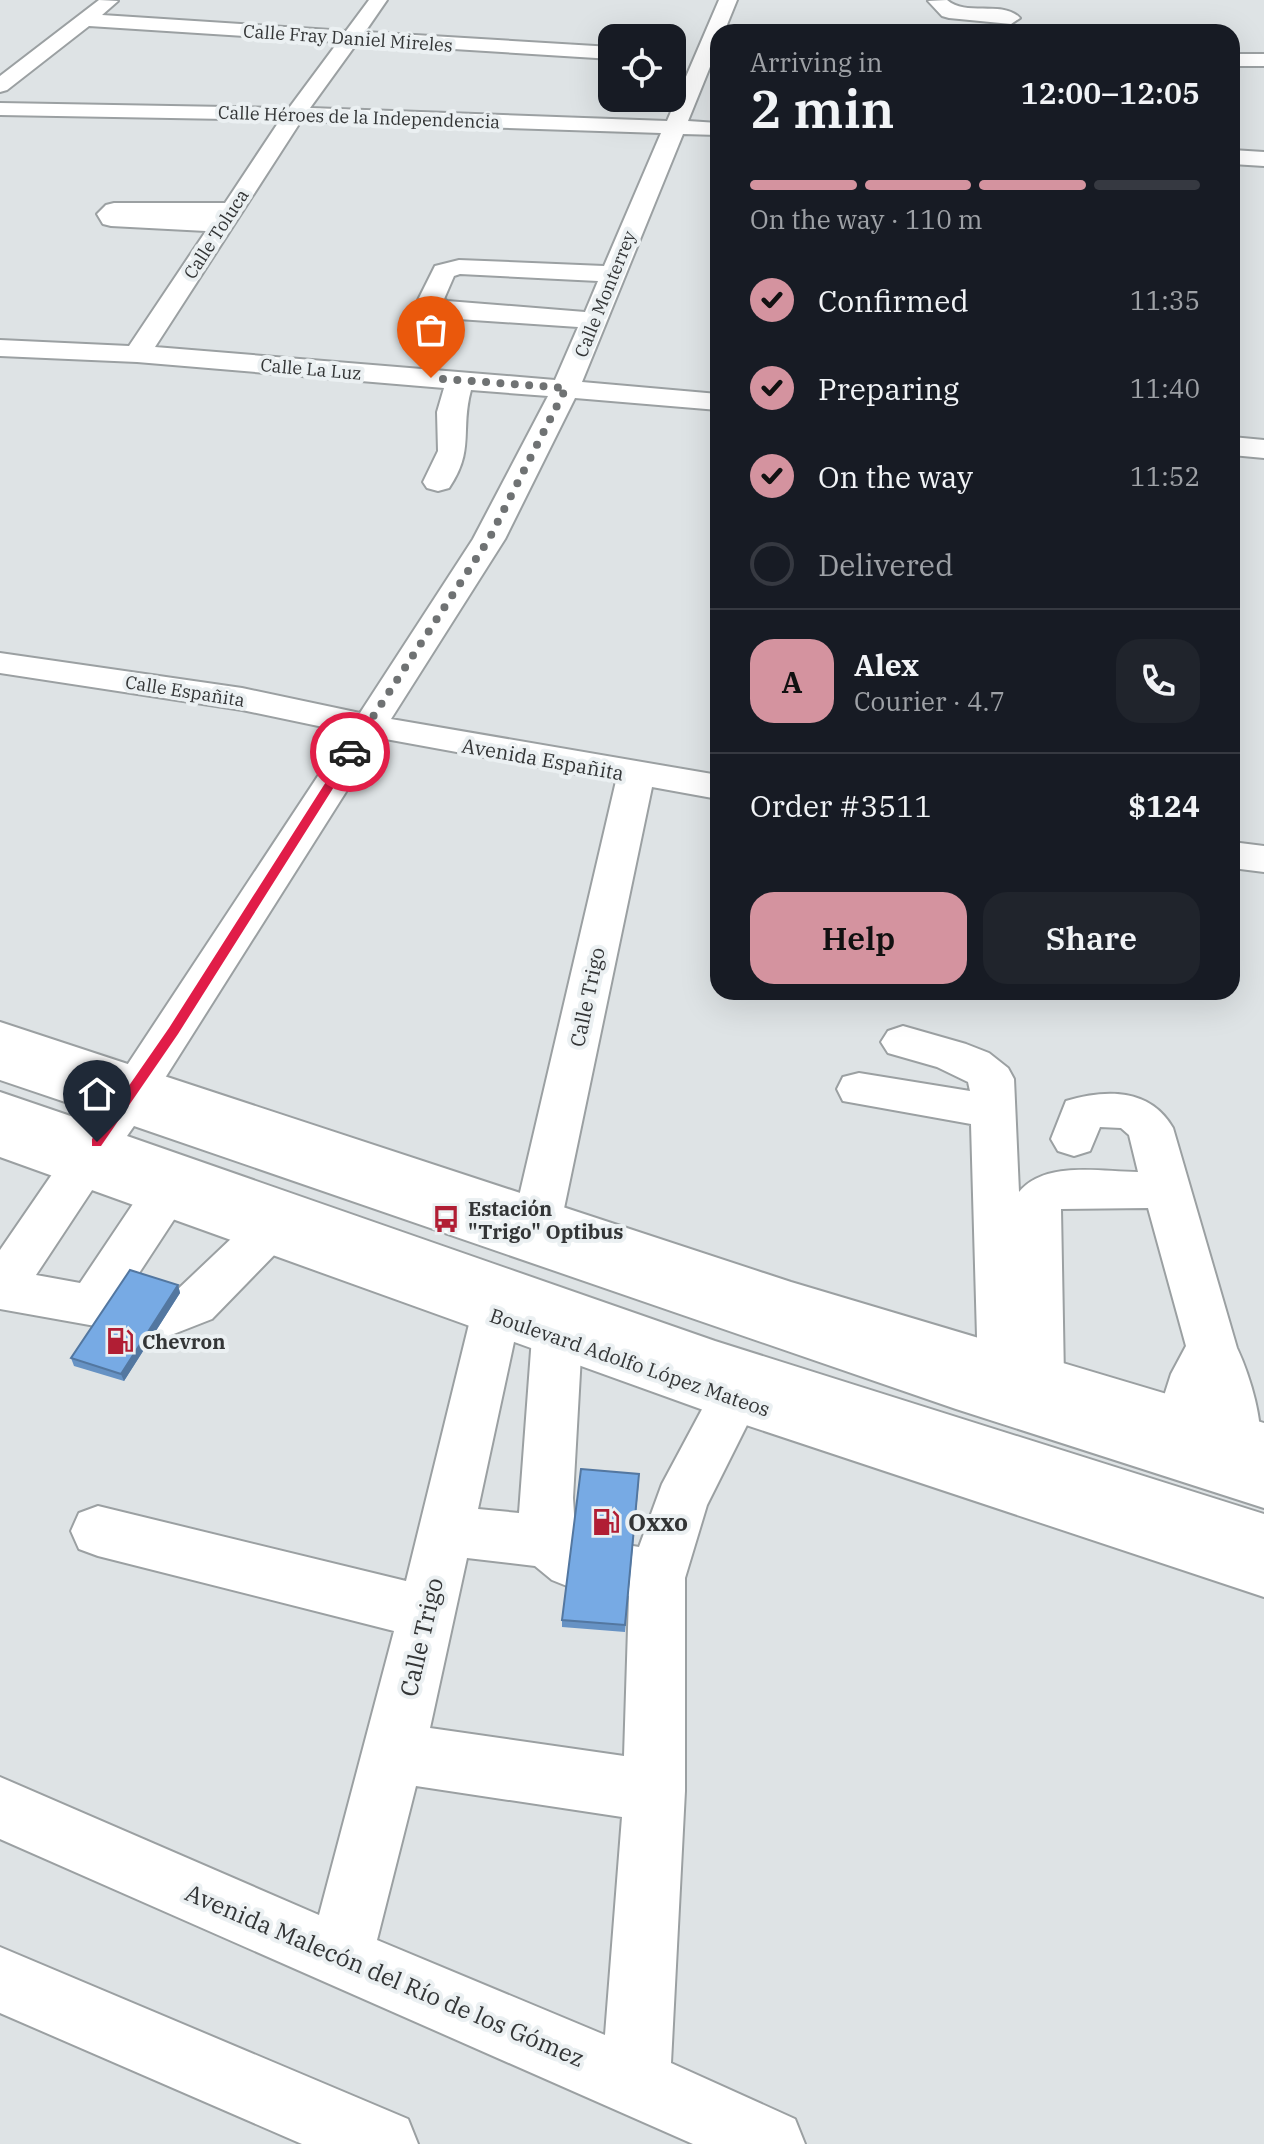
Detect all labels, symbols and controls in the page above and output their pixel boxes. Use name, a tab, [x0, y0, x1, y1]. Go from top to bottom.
street label: Calle Fray Daniel Mireles	[242, 19, 454, 57]
map controls	[598, 24, 686, 112]
button: locate	[598, 24, 686, 112]
text: Arriving in	[750, 45, 883, 79]
text: 12:00–12:05	[1020, 73, 1200, 112]
text: 2 min	[750, 75, 895, 142]
street label: Calle Héroes de la Independencia	[217, 101, 501, 133]
street label: Calle Toluca	[178, 185, 254, 283]
text: On the way · 110 m	[750, 202, 983, 236]
street label: Calle Monterrey	[569, 227, 641, 361]
icon: check	[750, 278, 794, 322]
text: Confirmed	[818, 281, 969, 320]
text: 11:35	[1130, 283, 1200, 317]
pin	[397, 296, 465, 378]
icon: bag	[409, 308, 453, 352]
street label: Calle La Luz	[259, 353, 363, 385]
icon: check	[750, 366, 794, 410]
text: Preparing	[818, 369, 959, 408]
text: 11:40	[1130, 371, 1200, 405]
icon: check	[750, 454, 794, 498]
text: On the way	[818, 457, 973, 496]
text: 11:52	[1130, 459, 1200, 493]
text: Delivered	[818, 545, 953, 584]
button: phone	[1116, 639, 1200, 723]
text: Alex	[854, 645, 919, 684]
text: A	[782, 662, 802, 701]
street label: Calle Españita	[124, 670, 247, 712]
text: Courier · 4.7	[854, 684, 1005, 718]
courier	[310, 712, 390, 792]
icon: car	[328, 730, 372, 774]
street label: Avenida Españita	[460, 731, 626, 787]
text: Order #3511	[750, 786, 932, 825]
text: $124	[1128, 786, 1200, 825]
button: Help	[750, 892, 967, 984]
button: Share	[983, 892, 1200, 984]
street label: Calle Trigo	[563, 945, 611, 1049]
pin	[63, 1060, 131, 1142]
icon: home	[75, 1072, 119, 1116]
place label: Estación "Trigo" Optibus	[468, 1195, 623, 1245]
bus stop icon: Estación "Trigo" Optibus	[431, 1204, 461, 1234]
street label: Boulevard Adolfo López Mateos	[486, 1301, 774, 1423]
fuel station icon: Chevron	[105, 1326, 135, 1356]
place label: Chevron	[142, 1328, 225, 1355]
place label: Oxxo	[628, 1506, 688, 1538]
fuel station icon: Oxxo	[591, 1507, 621, 1537]
street label: Calle Trigo	[392, 1574, 450, 1700]
street label: Avenida Malecón del Río de los Gómez	[180, 1876, 590, 2074]

